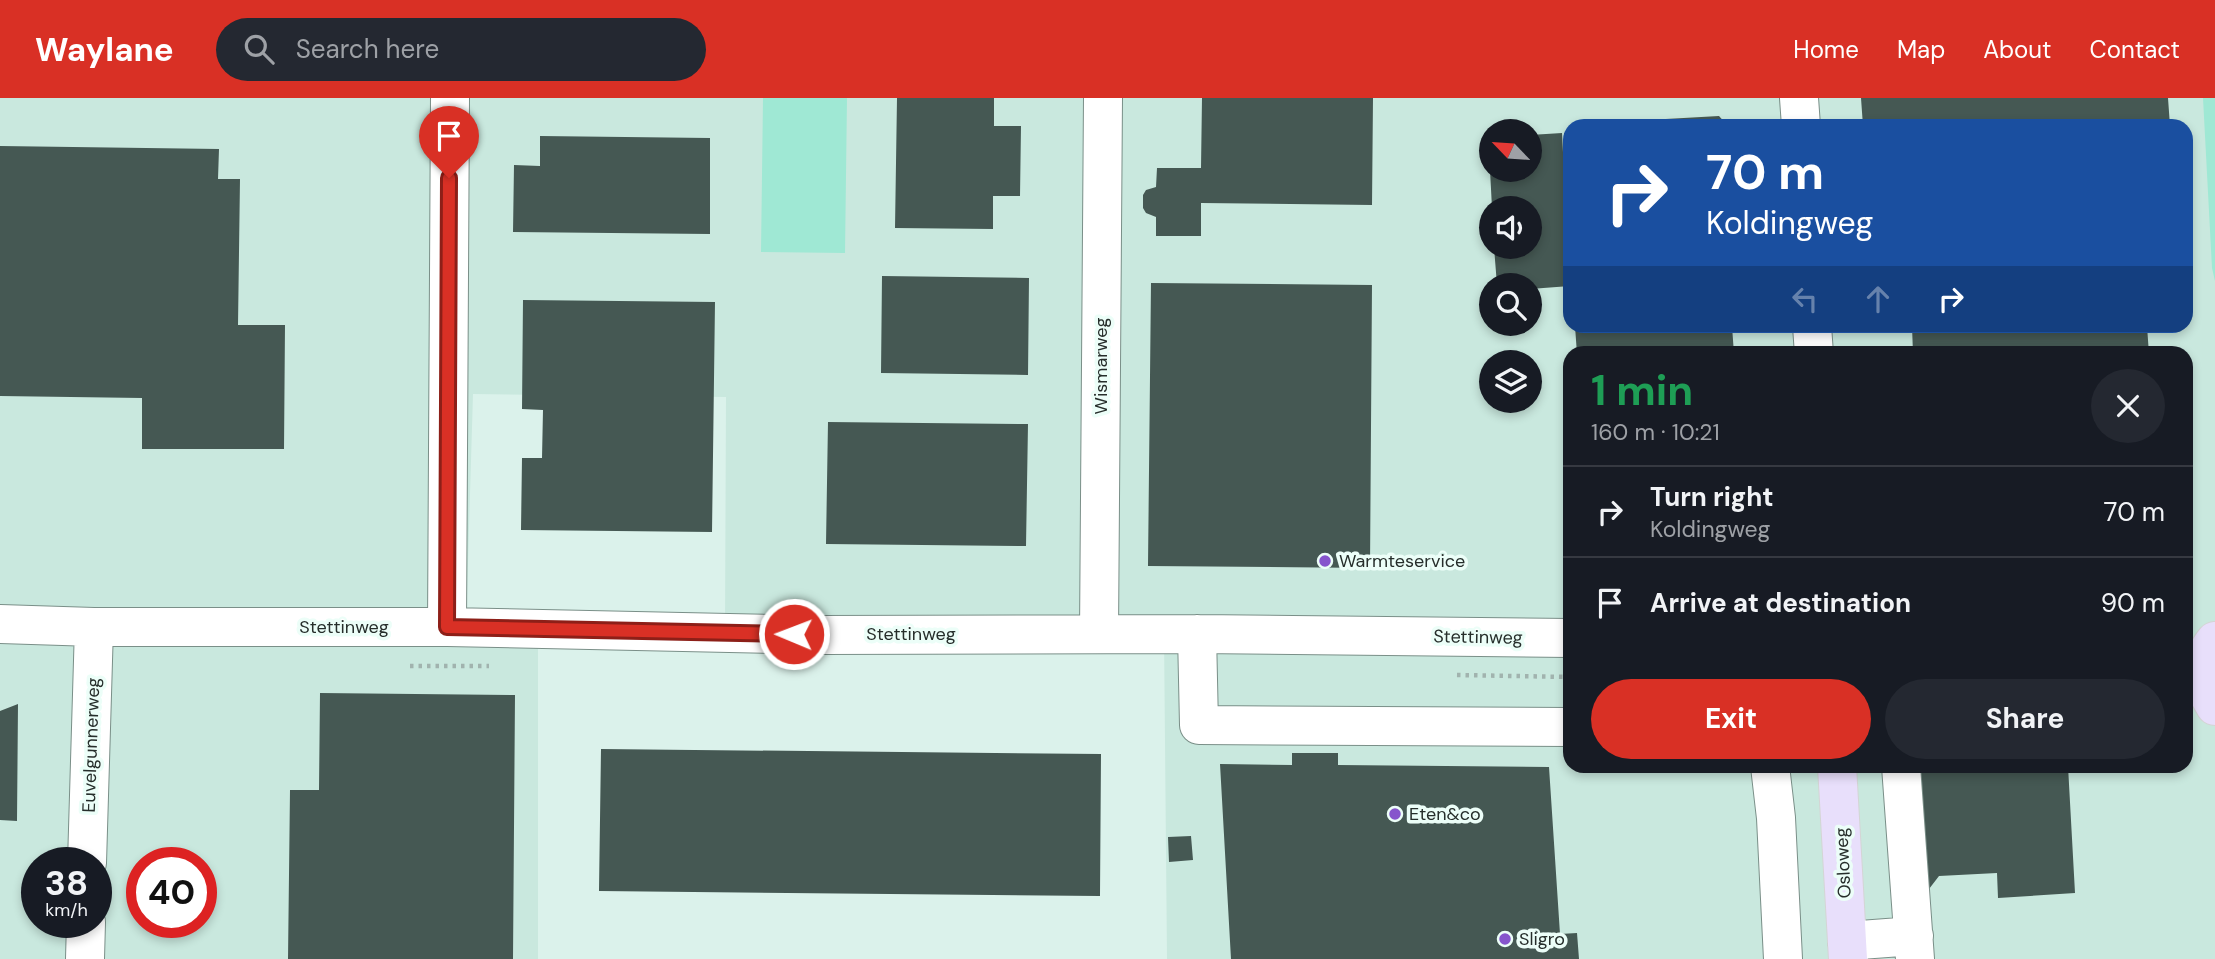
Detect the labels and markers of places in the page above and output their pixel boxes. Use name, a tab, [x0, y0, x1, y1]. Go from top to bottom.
pin	[419, 106, 479, 178]
place label: Warmteservice	[1339, 549, 1465, 573]
marker: Warmteservice	[1317, 553, 1333, 569]
place label: Eten&co	[1409, 802, 1481, 826]
marker: Eten&co	[1387, 806, 1403, 822]
place label: Sligro	[1519, 927, 1565, 951]
marker: Sligro	[1497, 931, 1513, 947]

